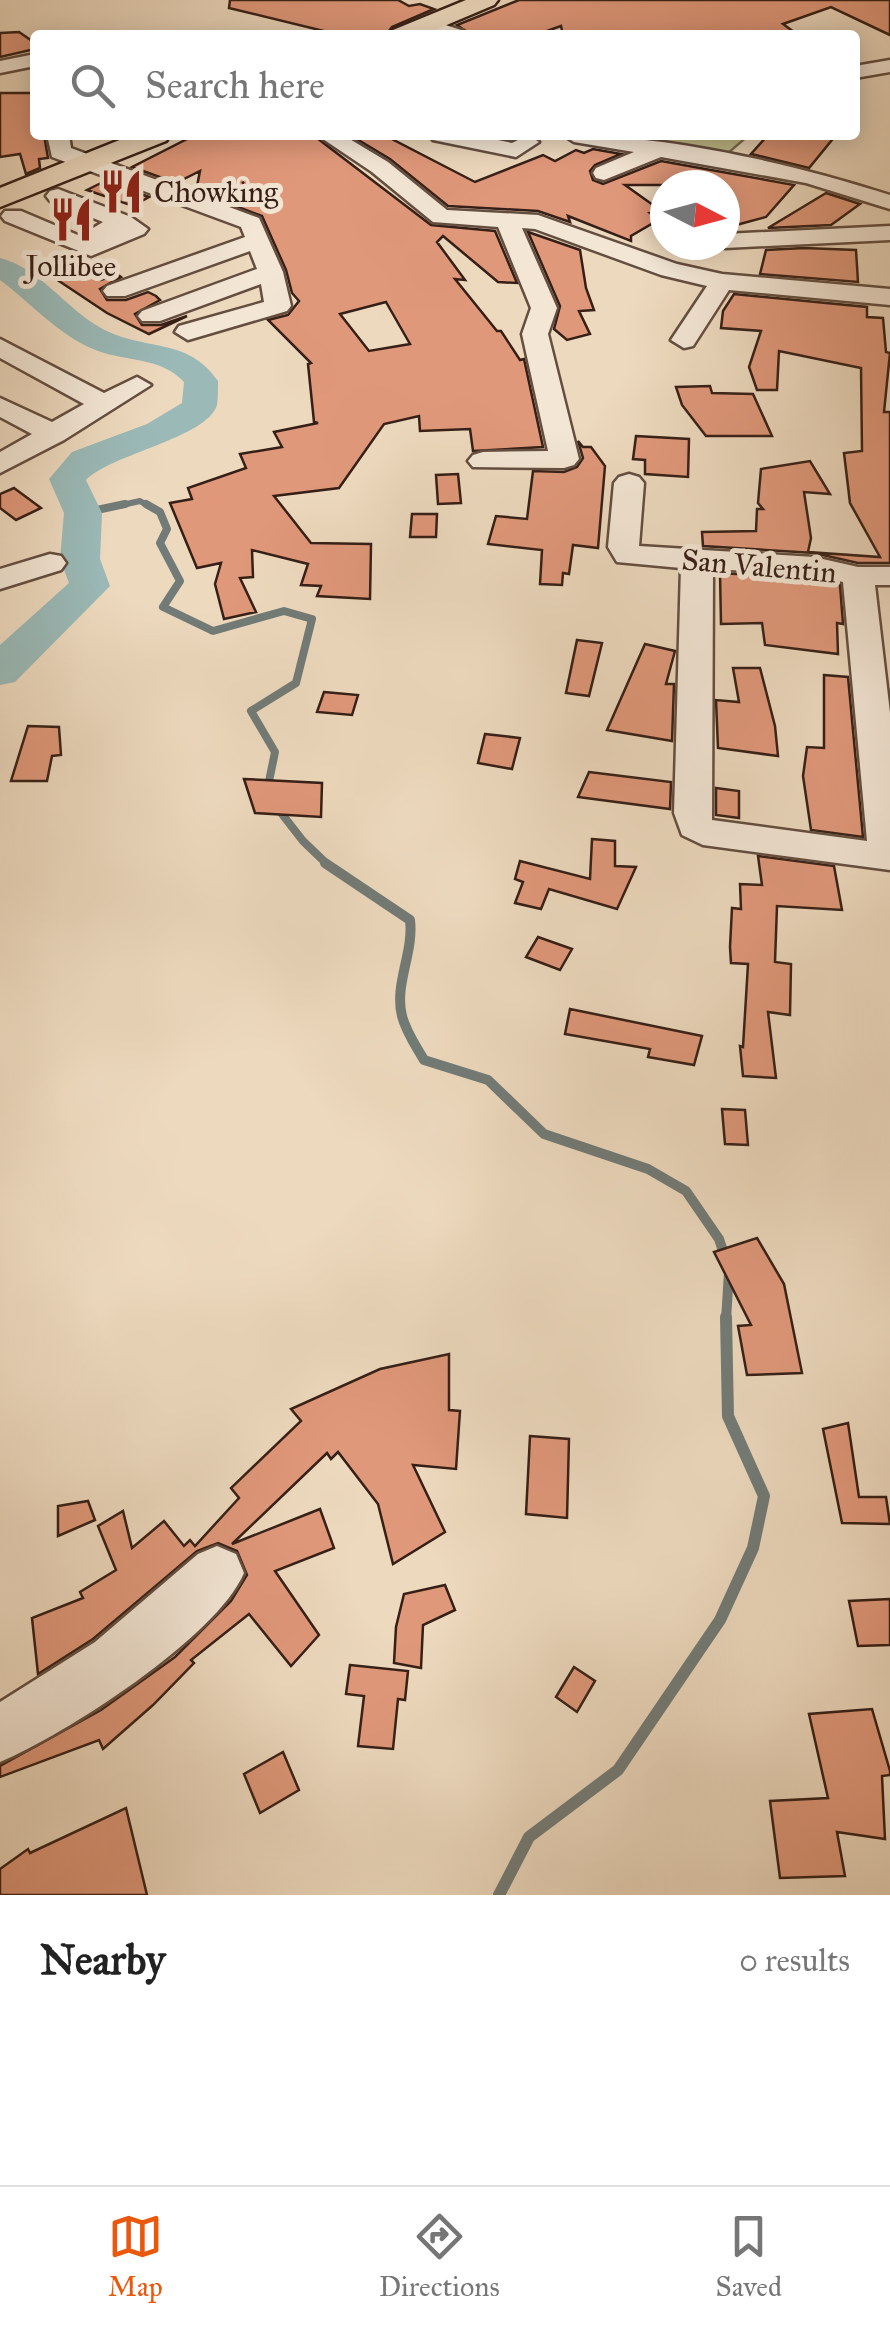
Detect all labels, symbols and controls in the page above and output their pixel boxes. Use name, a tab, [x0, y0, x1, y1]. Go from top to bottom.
search box	[30, 30, 860, 140]
icon: search	[65, 58, 120, 113]
text: Search here	[145, 62, 325, 108]
restaurant icon: Chowking	[97, 168, 145, 216]
north arrow	[650, 170, 740, 260]
place label: Chowking	[154, 174, 279, 210]
restaurant icon: Jollibee	[47, 195, 95, 243]
place label: Jollibee	[23, 248, 116, 284]
street label: San Valentin	[680, 541, 838, 591]
text: Nearby	[40, 1934, 165, 1986]
text: 0 results	[739, 1941, 850, 1980]
tab: Map	[108, 2209, 163, 2304]
tab: Directions	[379, 2209, 500, 2304]
tab: Saved	[716, 2209, 782, 2304]

